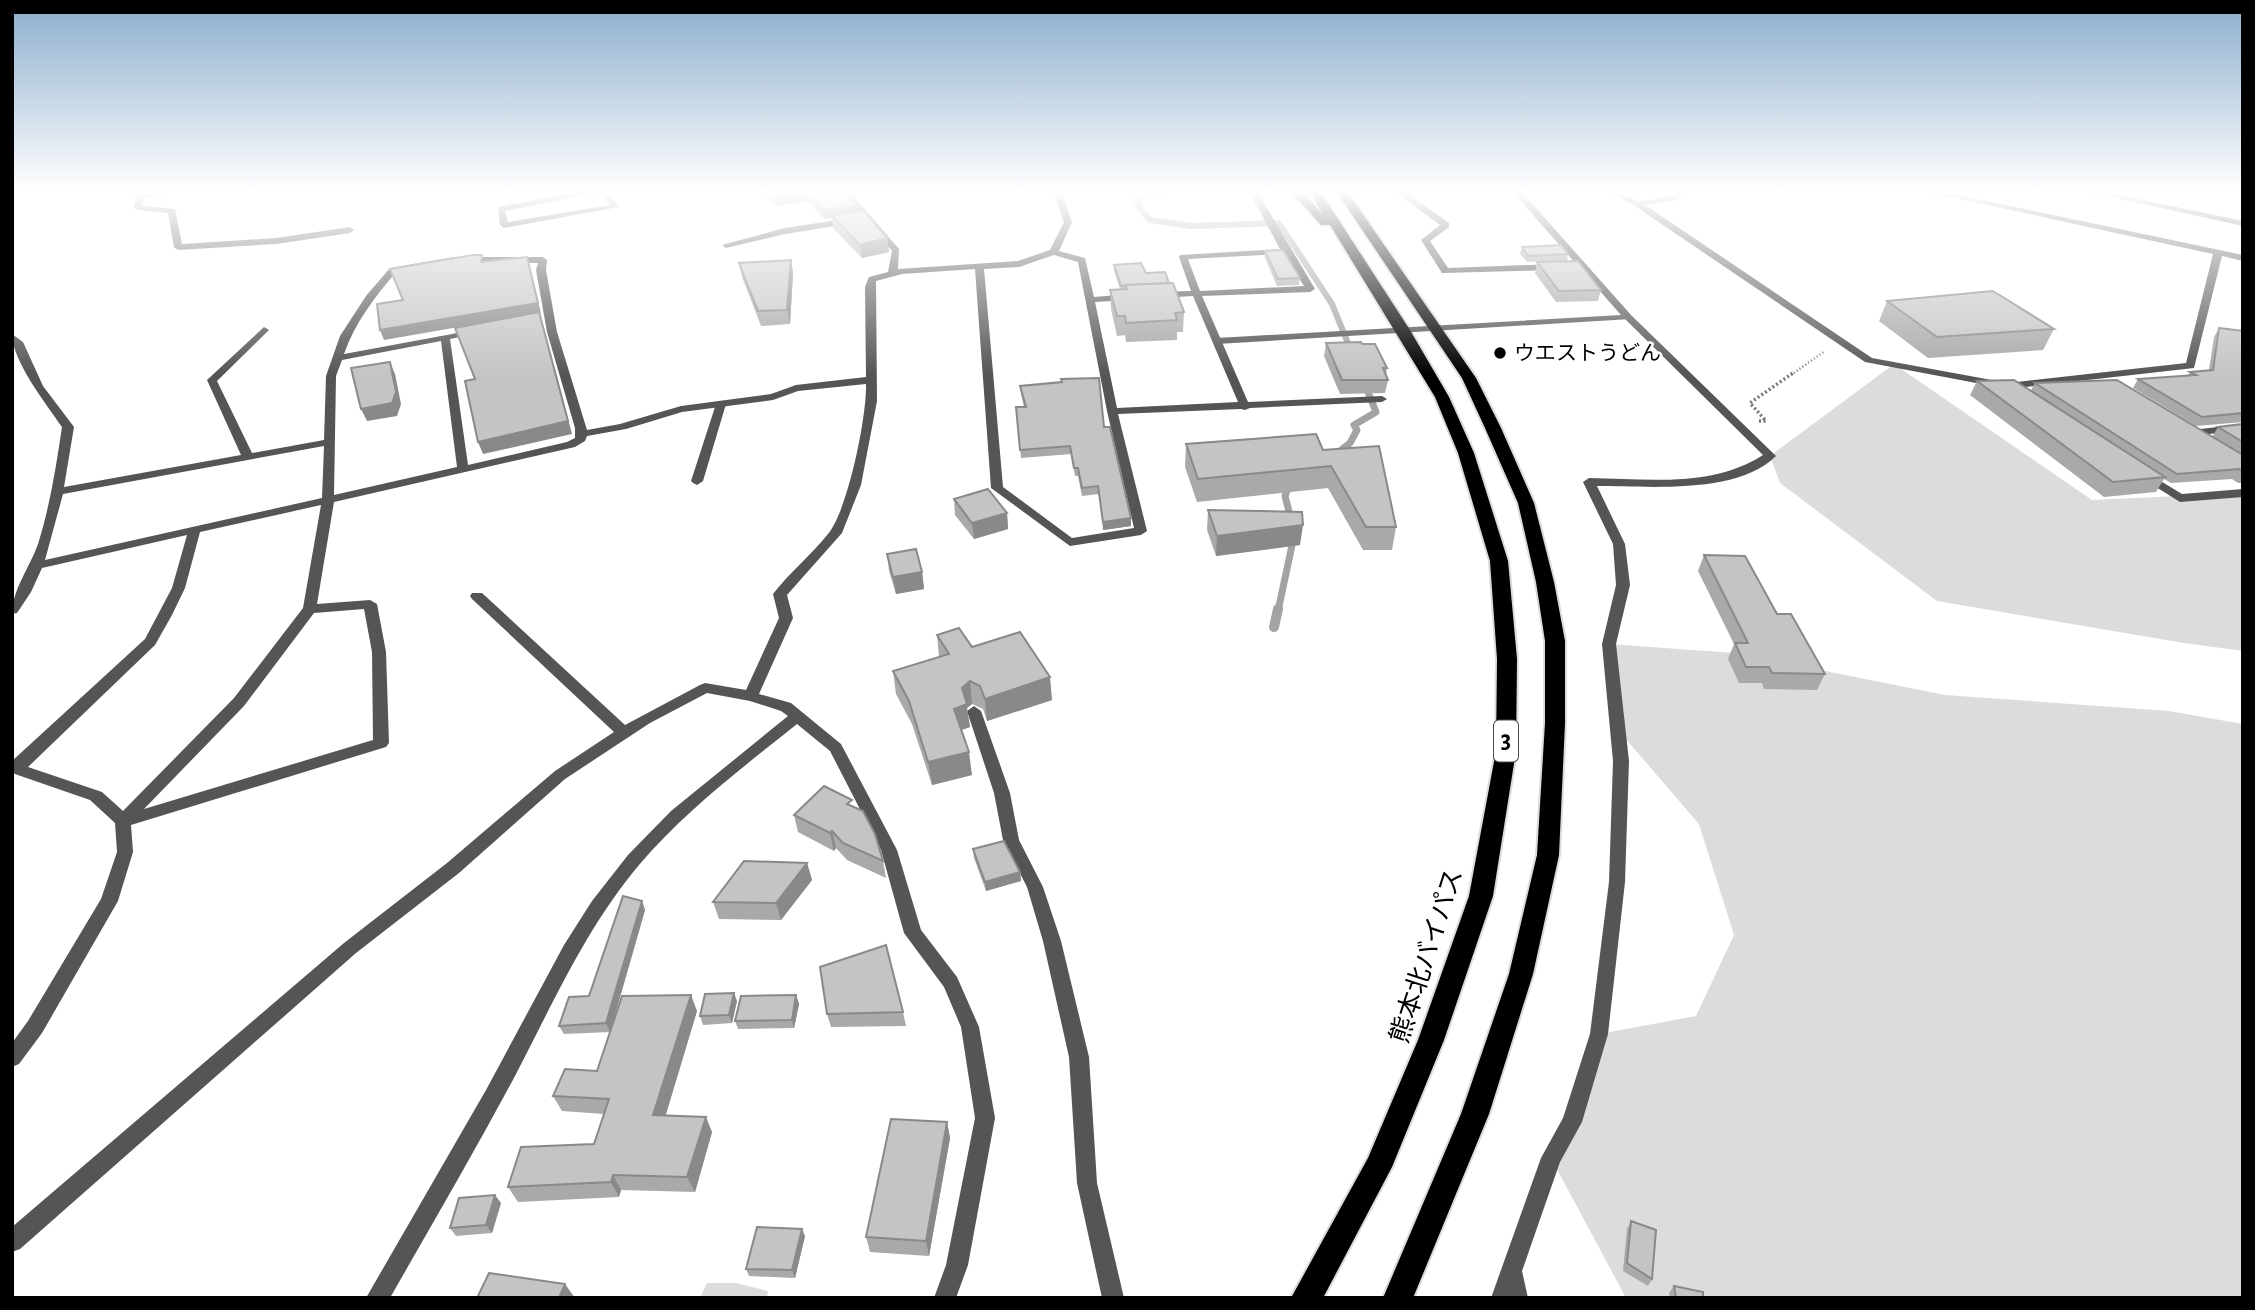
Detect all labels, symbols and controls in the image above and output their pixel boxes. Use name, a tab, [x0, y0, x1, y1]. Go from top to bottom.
place label: ウエストうどん	[1514, 342, 1661, 364]
marker: ウエストうどん	[1492, 345, 1508, 361]
road number: 3	[1494, 720, 1518, 762]
street label: 熊本北バイパス	[1386, 865, 1467, 1046]

